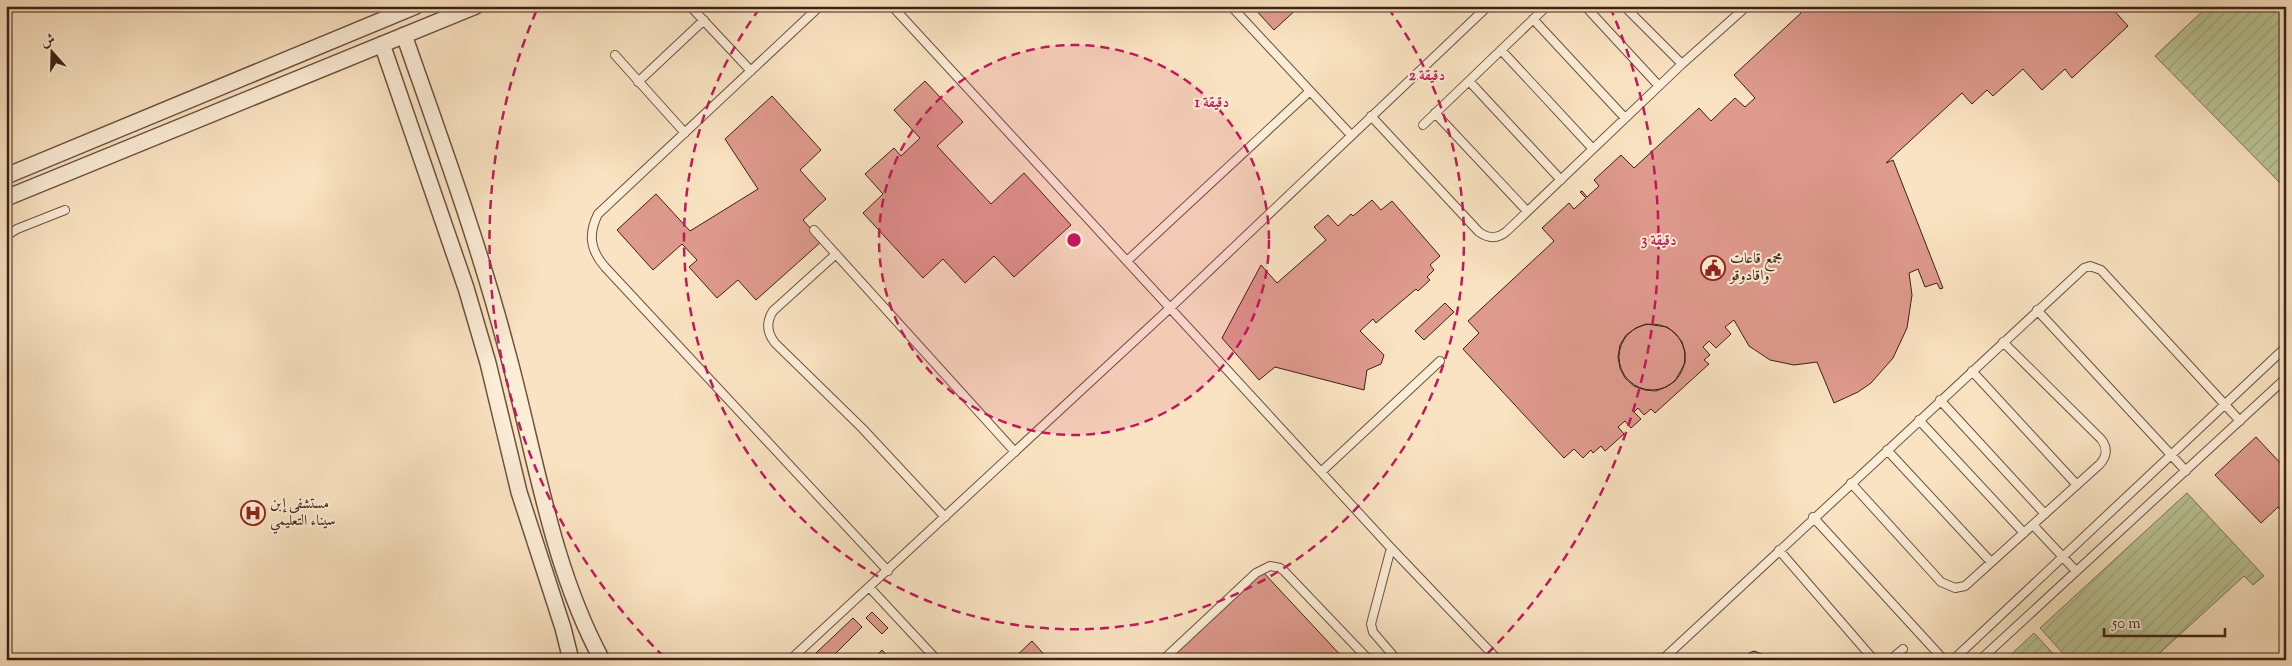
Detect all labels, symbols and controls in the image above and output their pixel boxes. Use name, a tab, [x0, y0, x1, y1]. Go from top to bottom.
north arrow	[28, 28, 78, 78]
text: ش	[38, 30, 58, 53]
text: 2 دقيقة	[1409, 66, 1445, 87]
text: 1 دقيقة	[1195, 93, 1229, 114]
centre of rings	[1065, 231, 1083, 249]
text: 3 دقيقة	[1641, 231, 1677, 252]
place label: مجمع قاعات واقادوقو	[1728, 249, 1783, 287]
public building icon: مجمع قاعات واقادوقو	[1700, 255, 1726, 281]
place label: مستشفى إبن سيناء التعليمي	[270, 494, 336, 534]
hospital icon: مستشفى إبن سيناء التعليمي	[240, 500, 266, 526]
scale bar	[2104, 606, 2226, 638]
text: 50 m	[2111, 614, 2141, 635]

